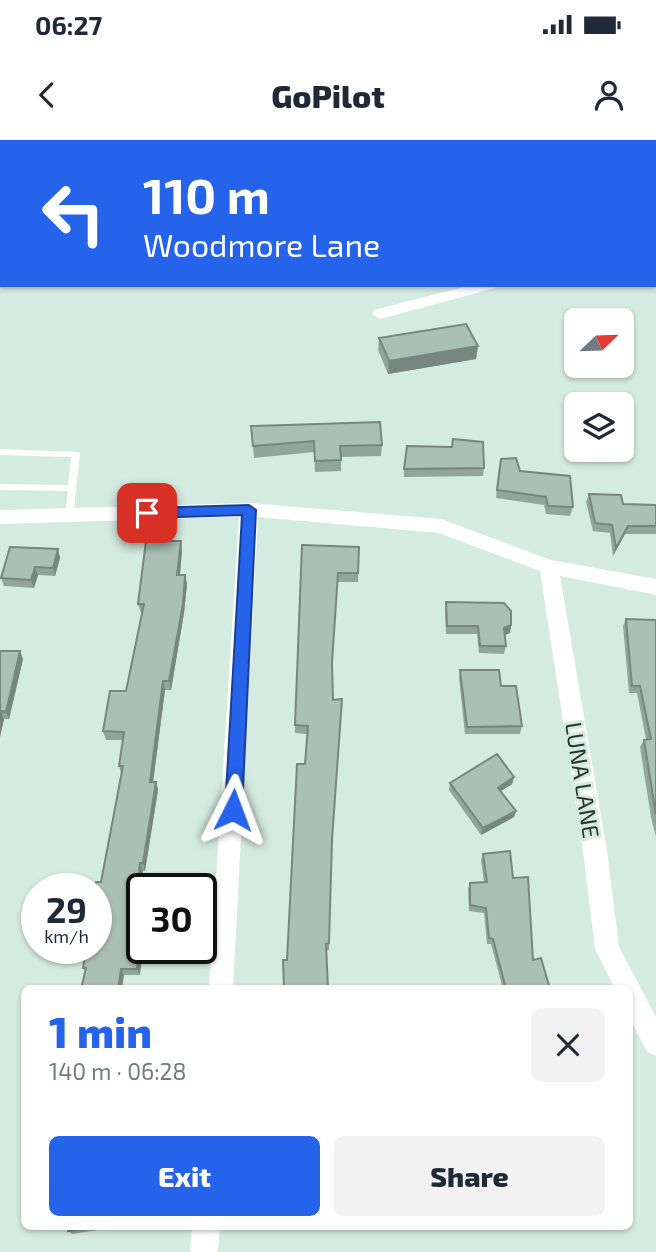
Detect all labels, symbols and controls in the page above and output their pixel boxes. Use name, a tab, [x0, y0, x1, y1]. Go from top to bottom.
text: 06:27	[35, 9, 102, 40]
icon: back	[28, 76, 66, 114]
text: GoPilot	[271, 76, 385, 114]
icon: person	[590, 76, 628, 114]
text: 110 m	[143, 165, 270, 224]
icon: left	[28, 168, 119, 259]
text: Woodmore Lane	[143, 225, 380, 263]
north arrow	[564, 308, 634, 378]
map controls	[564, 308, 634, 462]
button: layers	[564, 392, 634, 462]
pin	[117, 483, 177, 543]
icon: arrive	[128, 494, 166, 532]
street label: LUNA LANE	[560, 720, 606, 840]
position arrow	[196, 773, 270, 847]
speed limit sign: 30	[126, 873, 217, 964]
text: 29	[46, 888, 87, 930]
text: km/h	[44, 925, 89, 947]
text: 1 min	[49, 1006, 152, 1056]
button: close	[531, 1008, 605, 1082]
text: 140 m · 06:28	[49, 1057, 186, 1085]
button: Exit	[49, 1136, 320, 1216]
button: Share	[334, 1136, 605, 1216]

